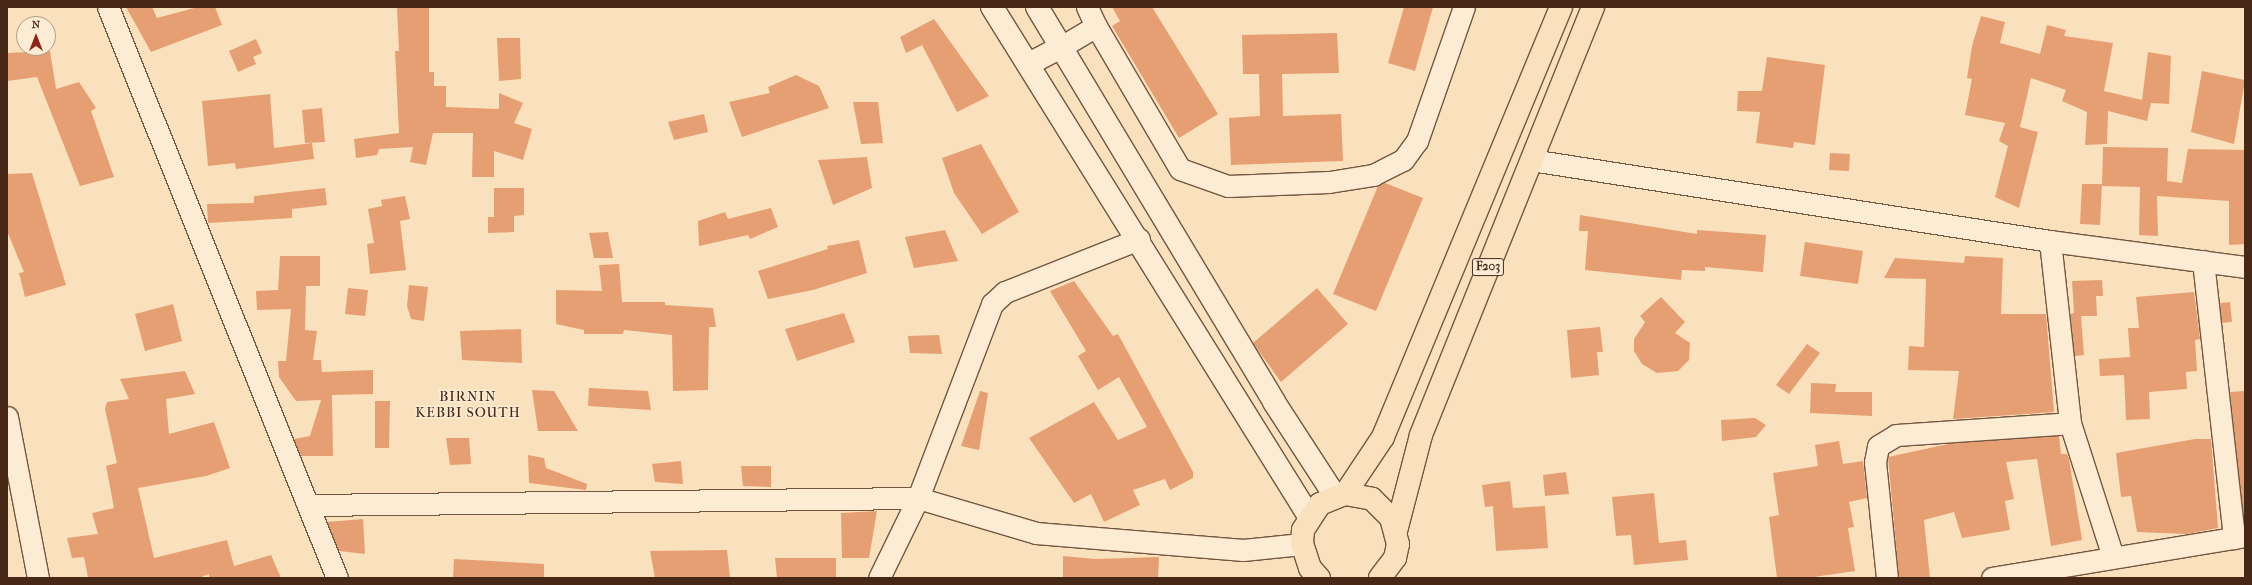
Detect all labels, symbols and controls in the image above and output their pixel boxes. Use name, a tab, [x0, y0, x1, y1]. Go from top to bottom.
north arrow	[16, 16, 56, 56]
text: N	[32, 18, 40, 31]
road number: F203	[1471, 257, 1505, 277]
district label: BIRNIN KEBBI SOUTH	[415, 389, 521, 422]

